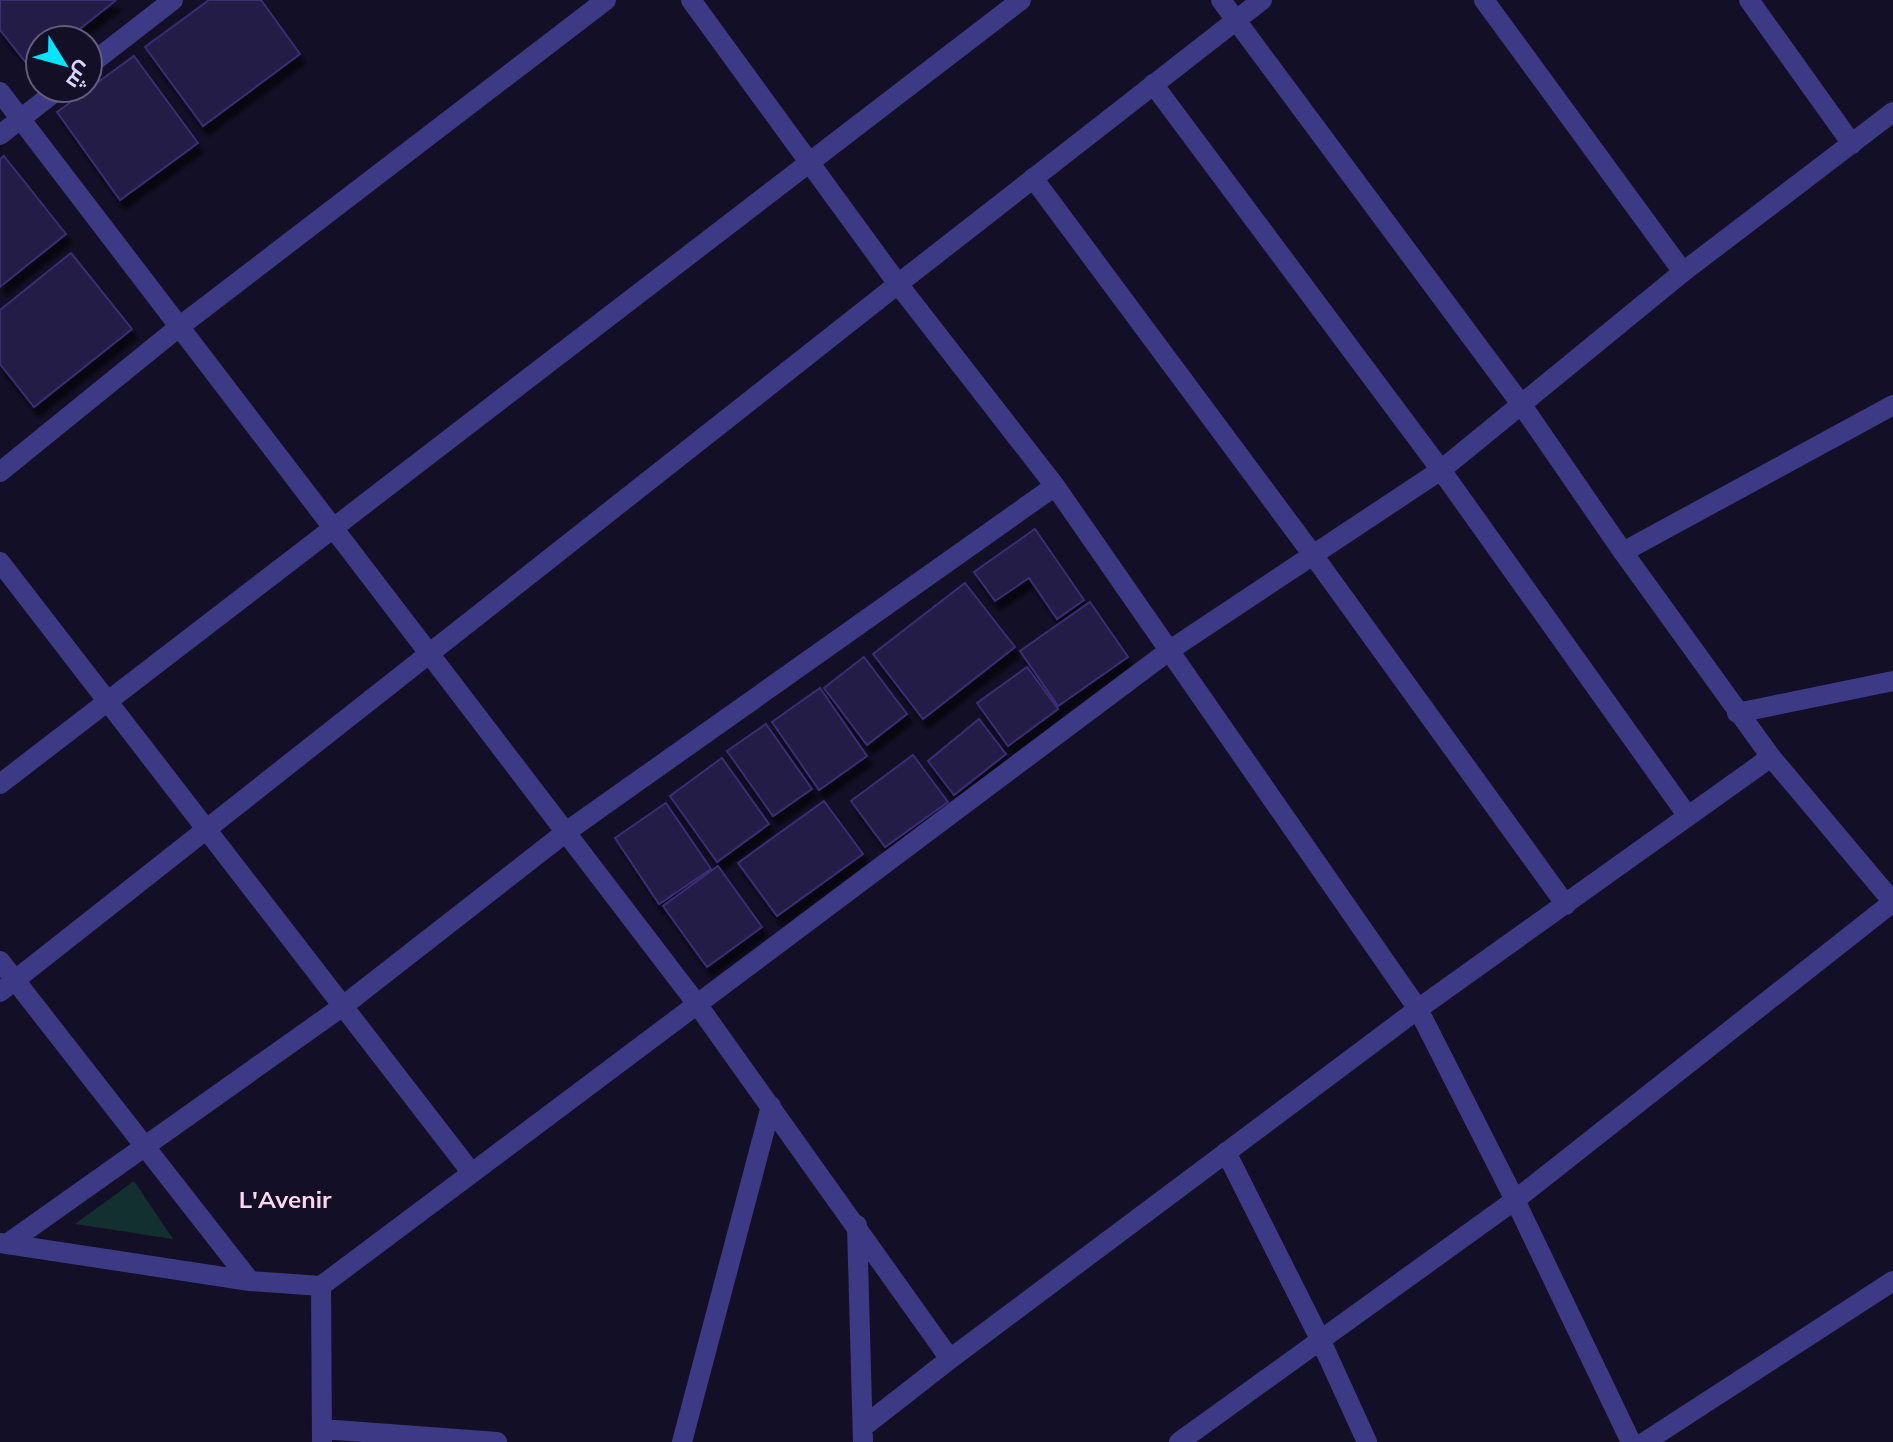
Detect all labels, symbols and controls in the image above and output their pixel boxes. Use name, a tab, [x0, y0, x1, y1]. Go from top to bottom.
north arrow	[24, 24, 104, 104]
text: ش	[60, 56, 100, 96]
district label: L'Avenir	[239, 1184, 332, 1214]

